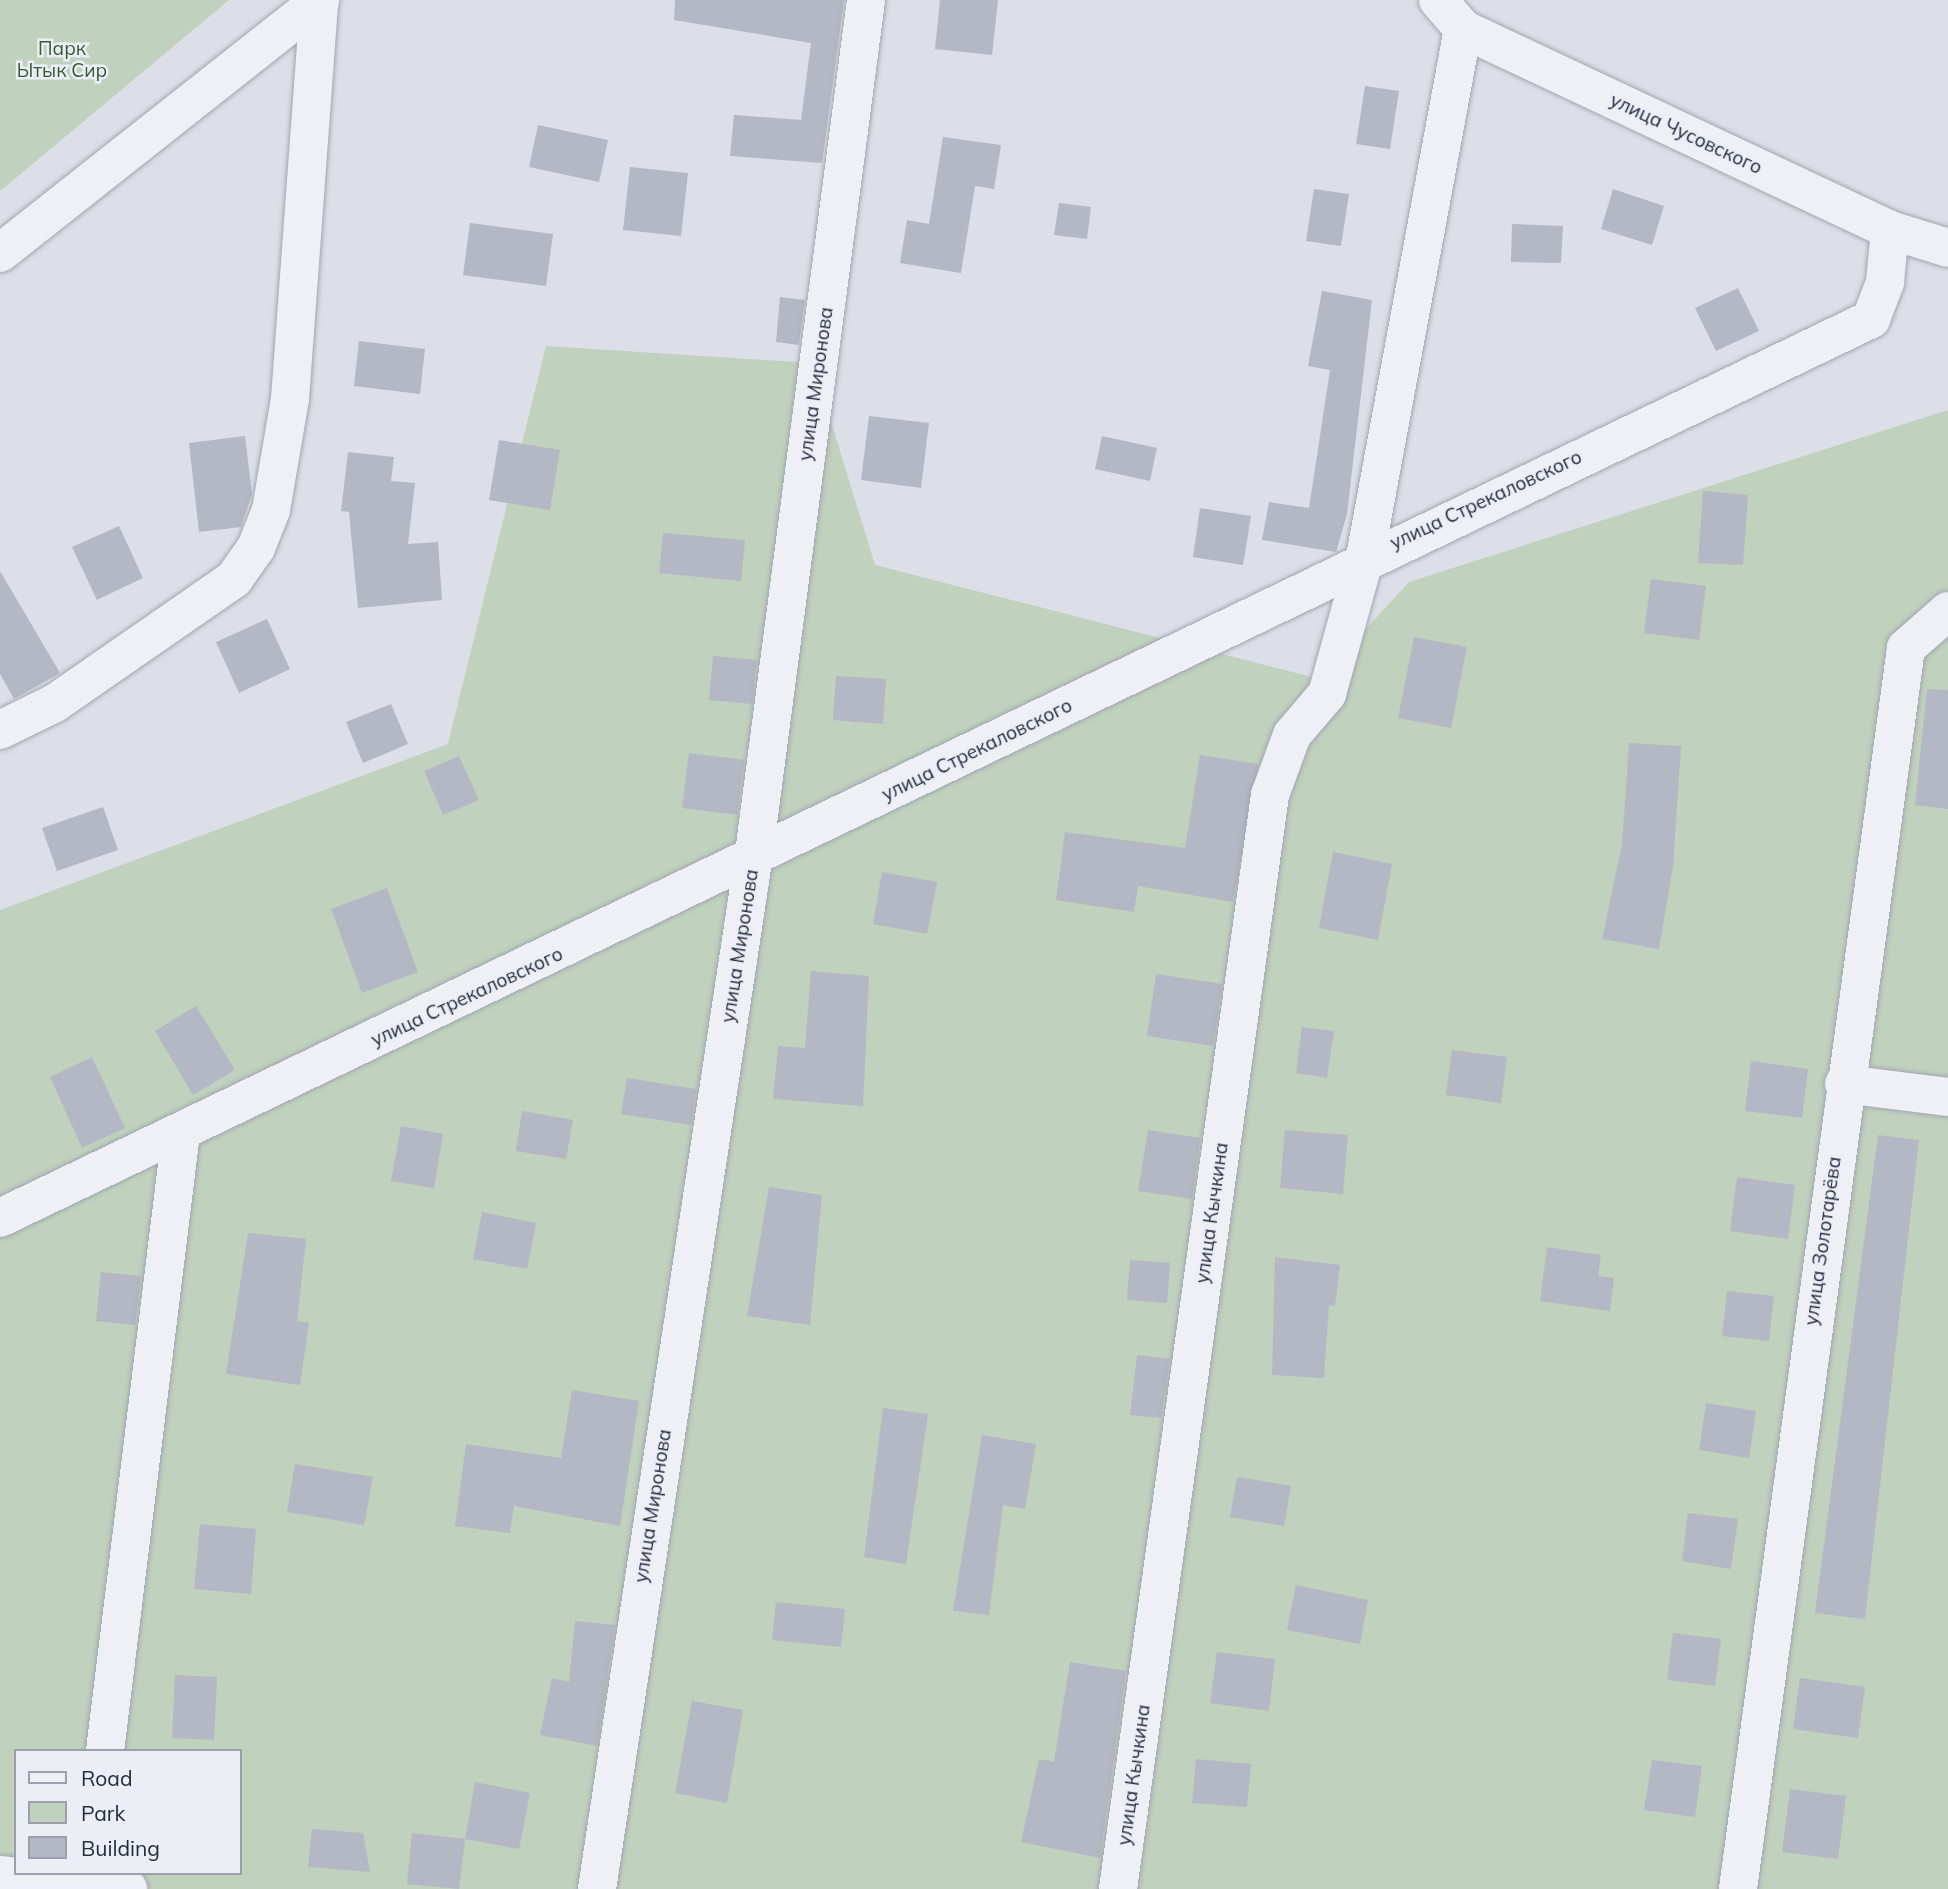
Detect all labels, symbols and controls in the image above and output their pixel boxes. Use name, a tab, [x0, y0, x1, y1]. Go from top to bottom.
park label: Парк Ытык Сир	[17, 38, 107, 82]
street label: улица Чусовского	[1606, 89, 1766, 179]
street label: улица Миронова	[794, 306, 838, 462]
street label: улица Стрекаловского	[1386, 445, 1586, 555]
street label: улица Стрекаловского	[878, 694, 1076, 806]
street label: улица Миронова	[717, 868, 763, 1024]
street label: улица Стрекаловского	[367, 942, 567, 1052]
street label: улица Кычкина	[1191, 1141, 1233, 1285]
street label: улица Золотарёва	[1800, 1155, 1846, 1327]
street label: улица Миронова	[630, 1428, 676, 1584]
street label: улица Кычкина	[1113, 1703, 1155, 1847]
legend	[14, 1749, 242, 1875]
text: Road	[81, 1765, 132, 1791]
text: Park	[81, 1800, 125, 1826]
text: Building	[81, 1835, 160, 1861]

